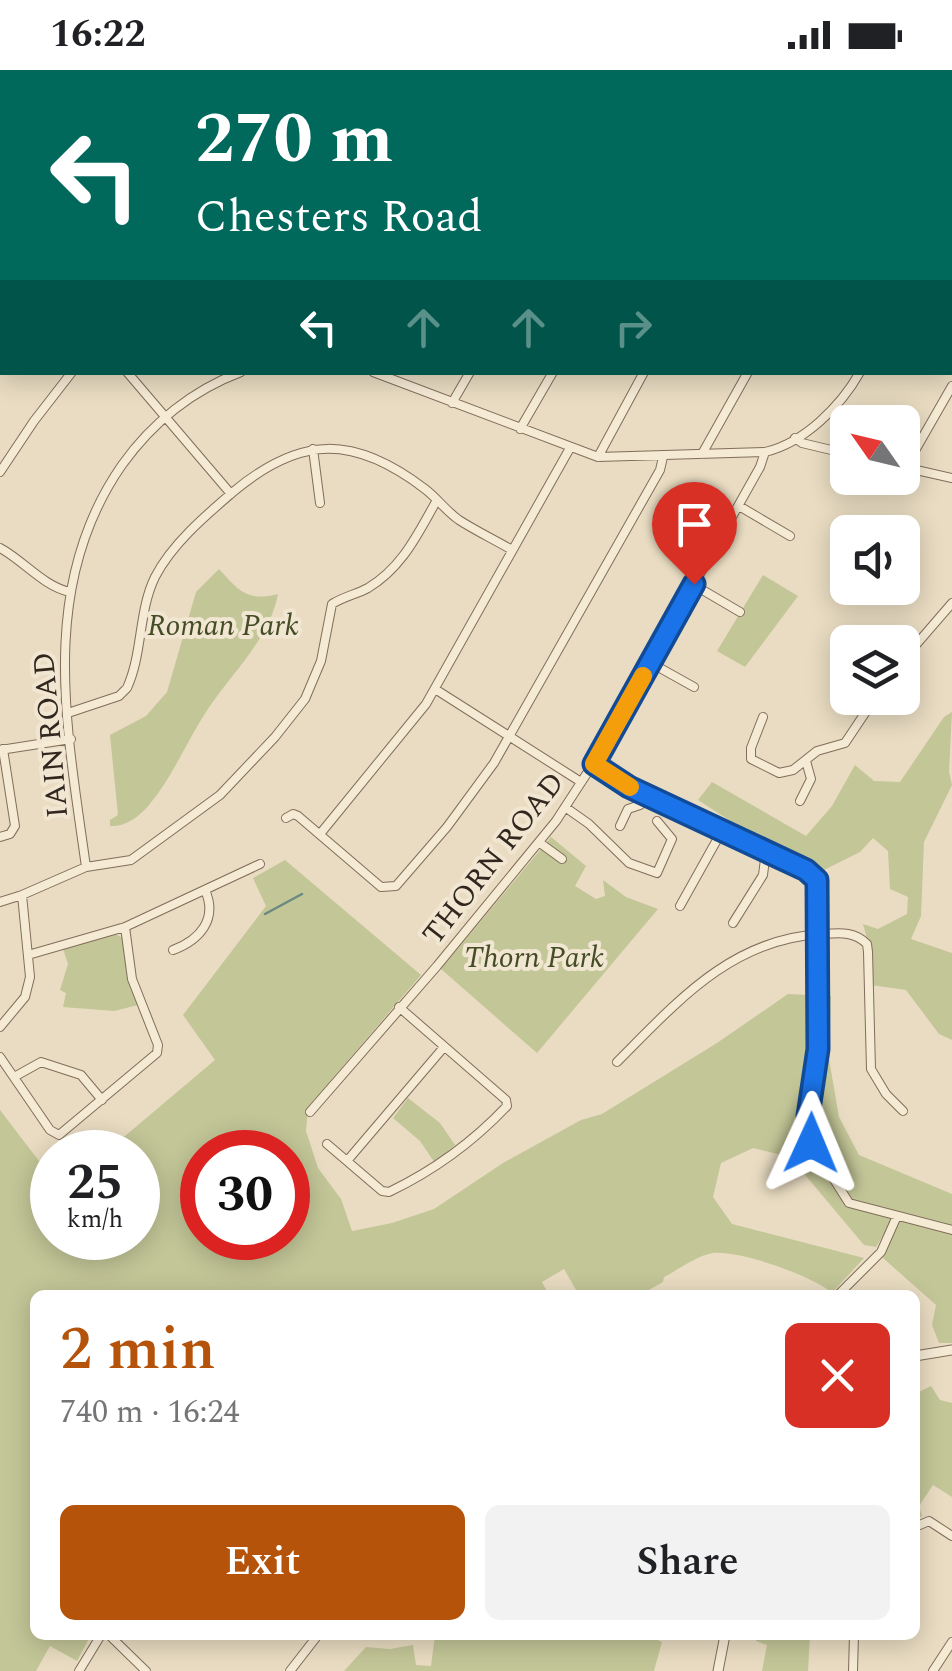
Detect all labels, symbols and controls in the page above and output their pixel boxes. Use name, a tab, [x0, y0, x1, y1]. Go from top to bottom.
text: 16:22	[50, 6, 145, 64]
text: 270 m	[195, 87, 393, 193]
icon: left	[30, 110, 160, 240]
text: Chesters Road	[195, 183, 482, 252]
icon: left	[291, 300, 346, 355]
icon: ahead	[396, 300, 451, 355]
icon: ahead	[501, 300, 556, 355]
icon: right	[606, 300, 661, 355]
north arrow	[830, 405, 920, 495]
map controls	[830, 405, 920, 715]
pin	[652, 482, 737, 585]
icon: arrive	[667, 497, 722, 552]
button: sound	[830, 515, 920, 605]
park label: Roman Park	[147, 603, 299, 649]
button: layers	[830, 625, 920, 715]
street label: IAIN ROAD	[21, 650, 81, 820]
street label: THORN ROAD	[411, 762, 576, 955]
park label: Thorn Park	[464, 935, 604, 981]
position arrow	[759, 1091, 863, 1195]
speed limit sign: 30	[180, 1130, 310, 1260]
text: 25	[67, 1145, 123, 1221]
text: km/h	[67, 1201, 123, 1239]
text: 2 min	[60, 1304, 216, 1396]
button: close	[785, 1323, 890, 1428]
text: 740 m · 16:24	[60, 1388, 240, 1437]
button: Exit	[60, 1505, 465, 1620]
button: Share	[485, 1505, 890, 1620]

